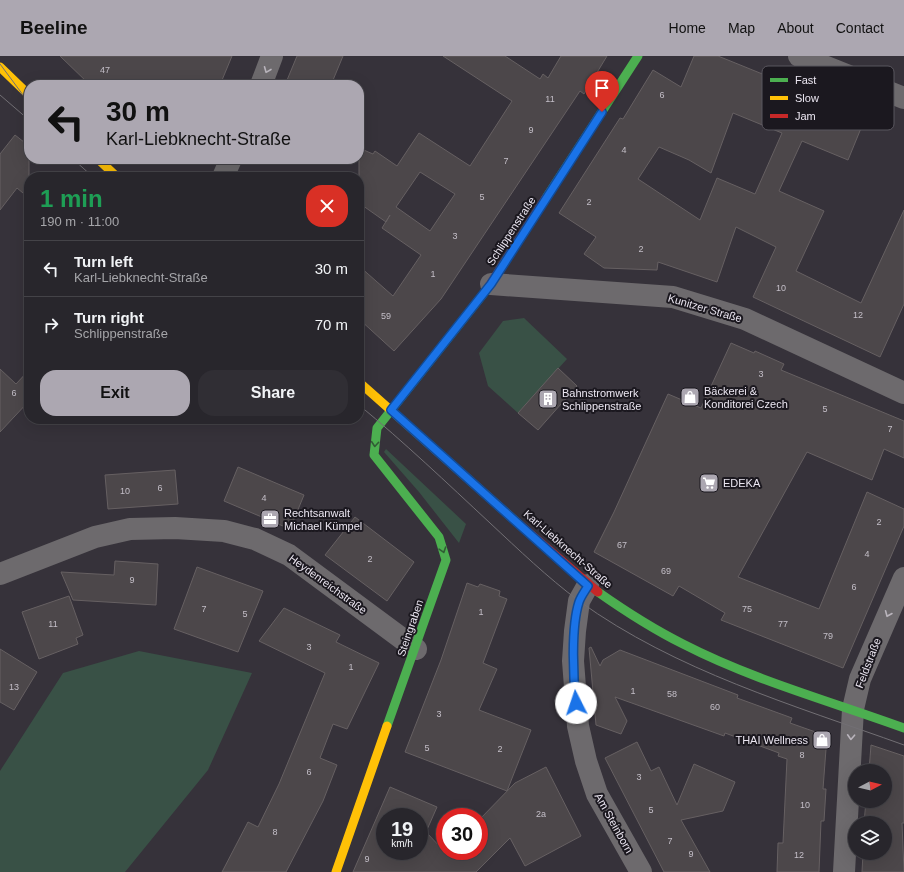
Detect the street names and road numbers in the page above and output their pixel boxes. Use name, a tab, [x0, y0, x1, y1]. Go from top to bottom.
street label: Schlippenstraße	[484, 194, 538, 268]
street label: Kunitzer Straße	[667, 292, 743, 324]
street label: Karl-Liebknecht-Straße	[521, 507, 615, 591]
street label: Heydenreichstraße	[287, 552, 369, 616]
street label: Steingraben	[395, 598, 425, 658]
street label: Feldstraße	[853, 636, 883, 690]
street label: Am Steinborn	[593, 791, 635, 855]

